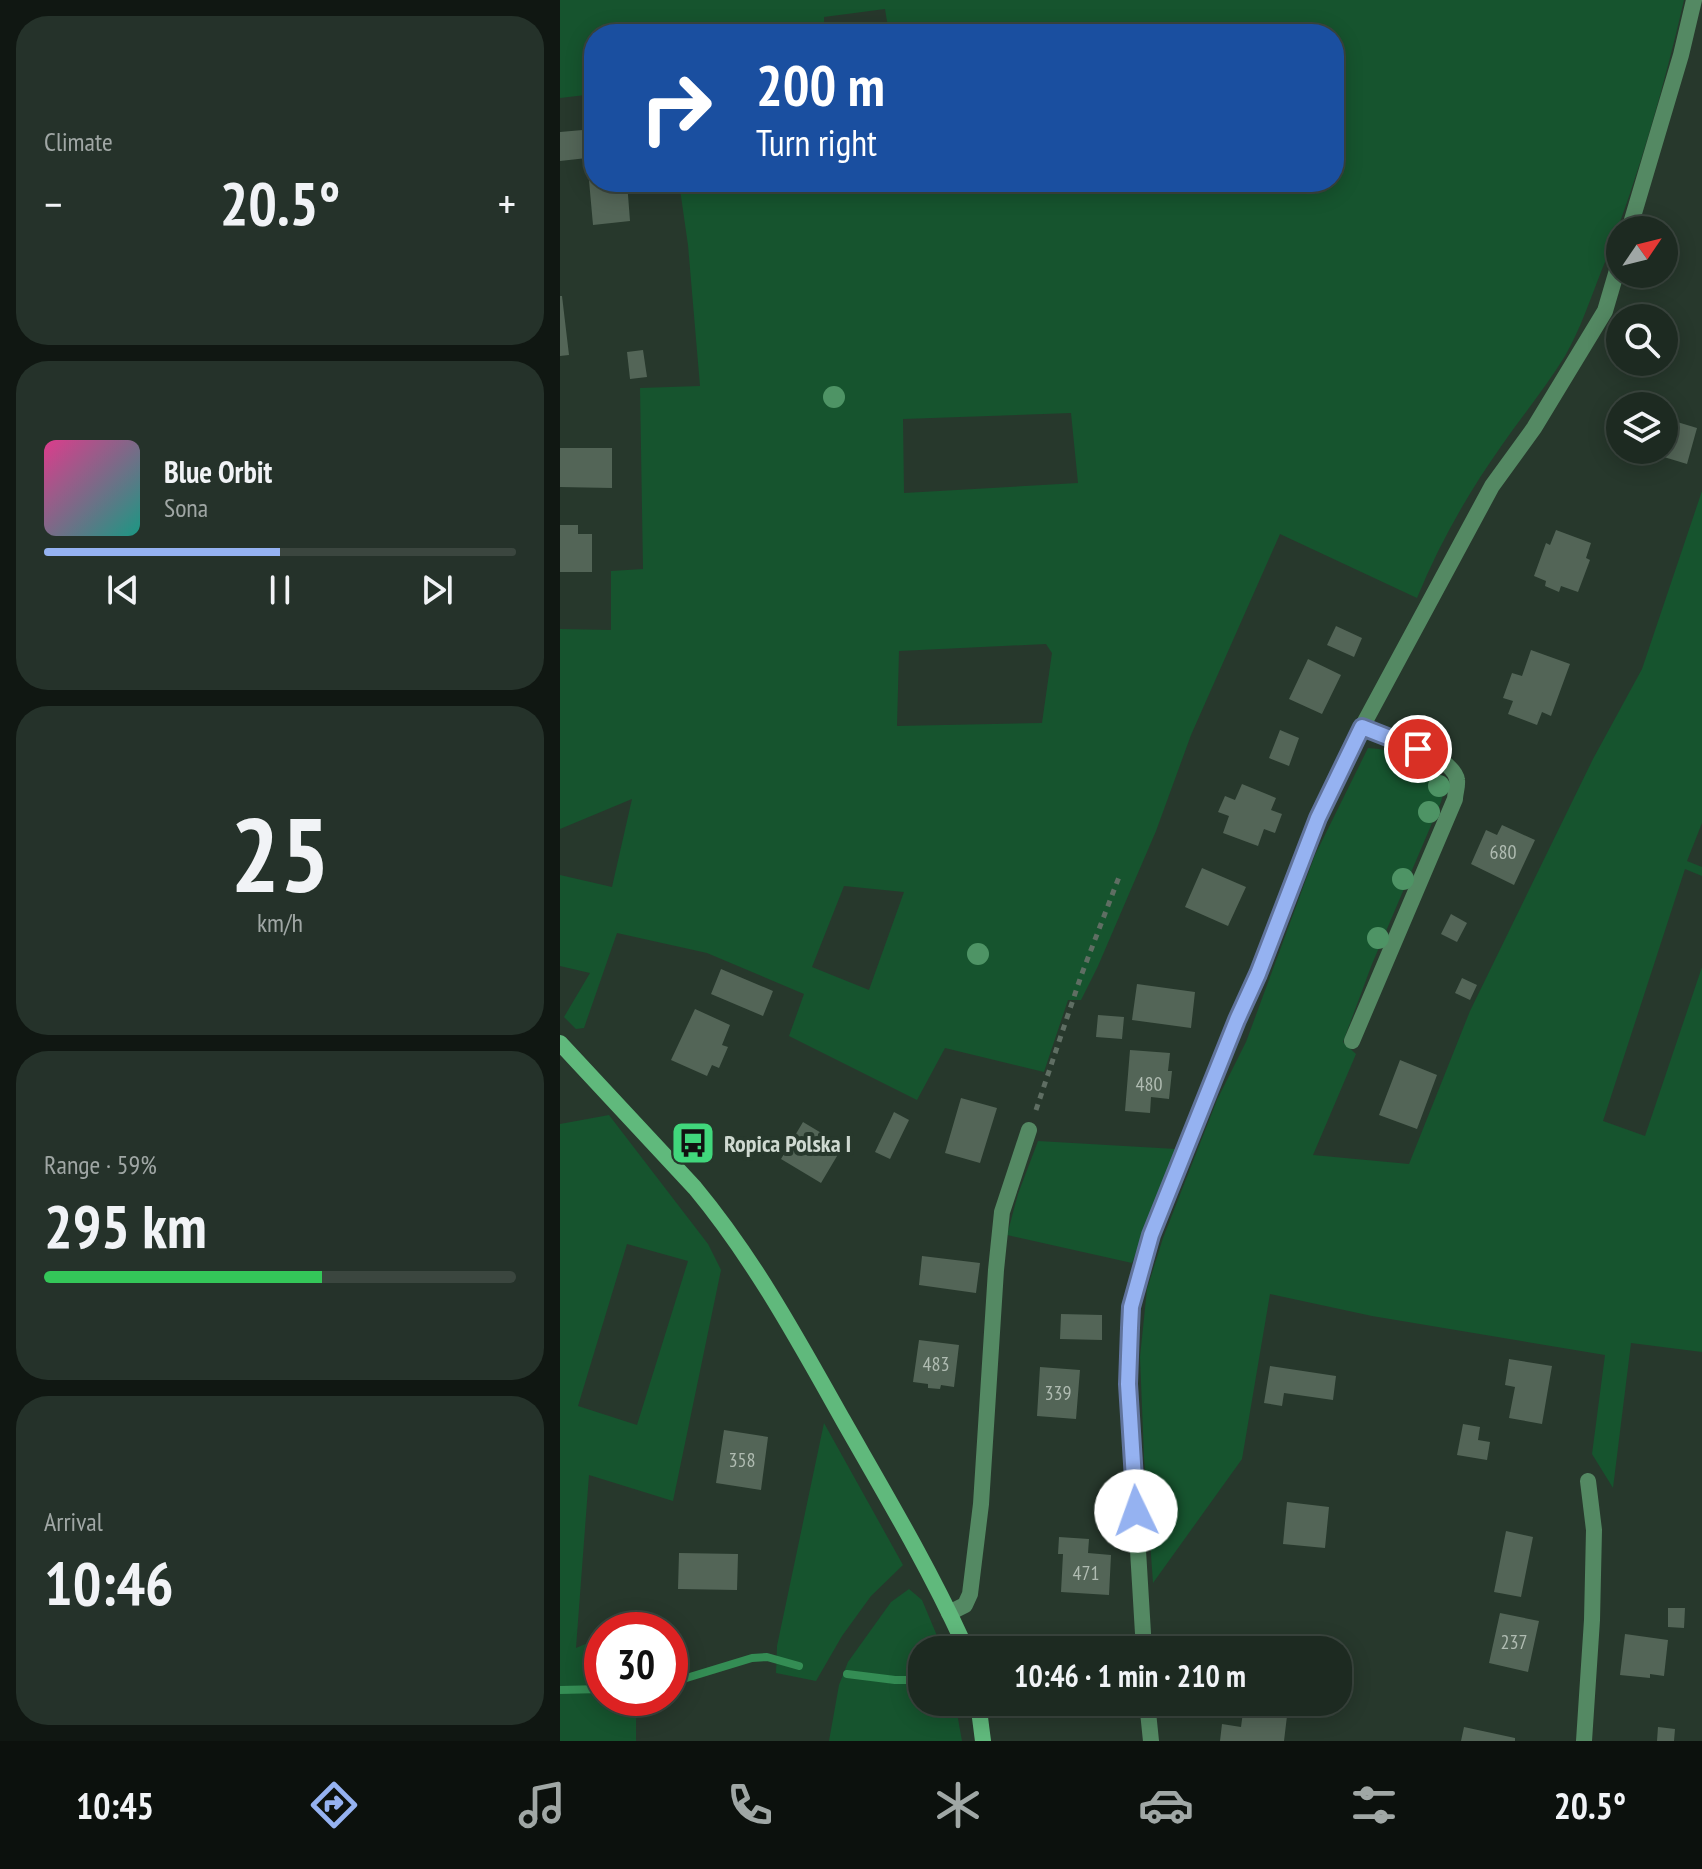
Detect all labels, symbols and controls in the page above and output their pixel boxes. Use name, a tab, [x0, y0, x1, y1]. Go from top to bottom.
text: 200 m	[756, 49, 885, 121]
icon: right	[624, 56, 728, 160]
text: Turn right	[756, 119, 877, 166]
text: Climate	[44, 125, 113, 158]
text: 20.5°	[220, 164, 340, 242]
text: −	[44, 175, 62, 232]
text: +	[498, 175, 516, 232]
north arrow	[1606, 216, 1678, 288]
map controls	[1606, 216, 1678, 464]
button: search	[1606, 304, 1678, 376]
button: layers	[1606, 392, 1678, 464]
text: Blue Orbit	[164, 452, 272, 491]
text: Sona	[164, 491, 208, 524]
icon: previous	[101, 568, 145, 612]
icon: pause	[258, 568, 302, 612]
icon: next	[415, 568, 459, 612]
pin	[1384, 715, 1452, 783]
icon: arrive	[1396, 727, 1440, 771]
text: 25	[230, 786, 330, 921]
house number: 680	[1490, 839, 1517, 865]
text: km/h	[257, 906, 303, 939]
house number: 480	[1136, 1071, 1163, 1097]
bus stop icon: Ropica Polska I	[669, 1119, 717, 1167]
place label: Ropica Polska I	[724, 1128, 851, 1159]
text: Range · 59%	[44, 1148, 157, 1181]
text: 295 km	[44, 1187, 207, 1265]
house number: 483	[923, 1351, 950, 1377]
house number: 339	[1045, 1380, 1072, 1406]
house number: 358	[729, 1447, 756, 1473]
position arrow	[1094, 1469, 1178, 1553]
text: Arrival	[44, 1505, 103, 1538]
text: 10:46	[44, 1544, 174, 1622]
house number: 471	[1073, 1560, 1100, 1586]
speed limit sign: 30	[584, 1612, 688, 1716]
house number: 237	[1501, 1629, 1528, 1655]
text: 10:46 · 1 min · 210 m	[1014, 1656, 1246, 1695]
icon: directions	[306, 1777, 362, 1833]
icon: music	[514, 1777, 570, 1833]
icon: phone	[722, 1777, 778, 1833]
icon: climate	[930, 1777, 986, 1833]
icon: car	[1138, 1777, 1194, 1833]
icon: filters	[1346, 1777, 1402, 1833]
text: 10:45	[76, 1782, 154, 1829]
text: 20.5°	[1554, 1782, 1626, 1829]

